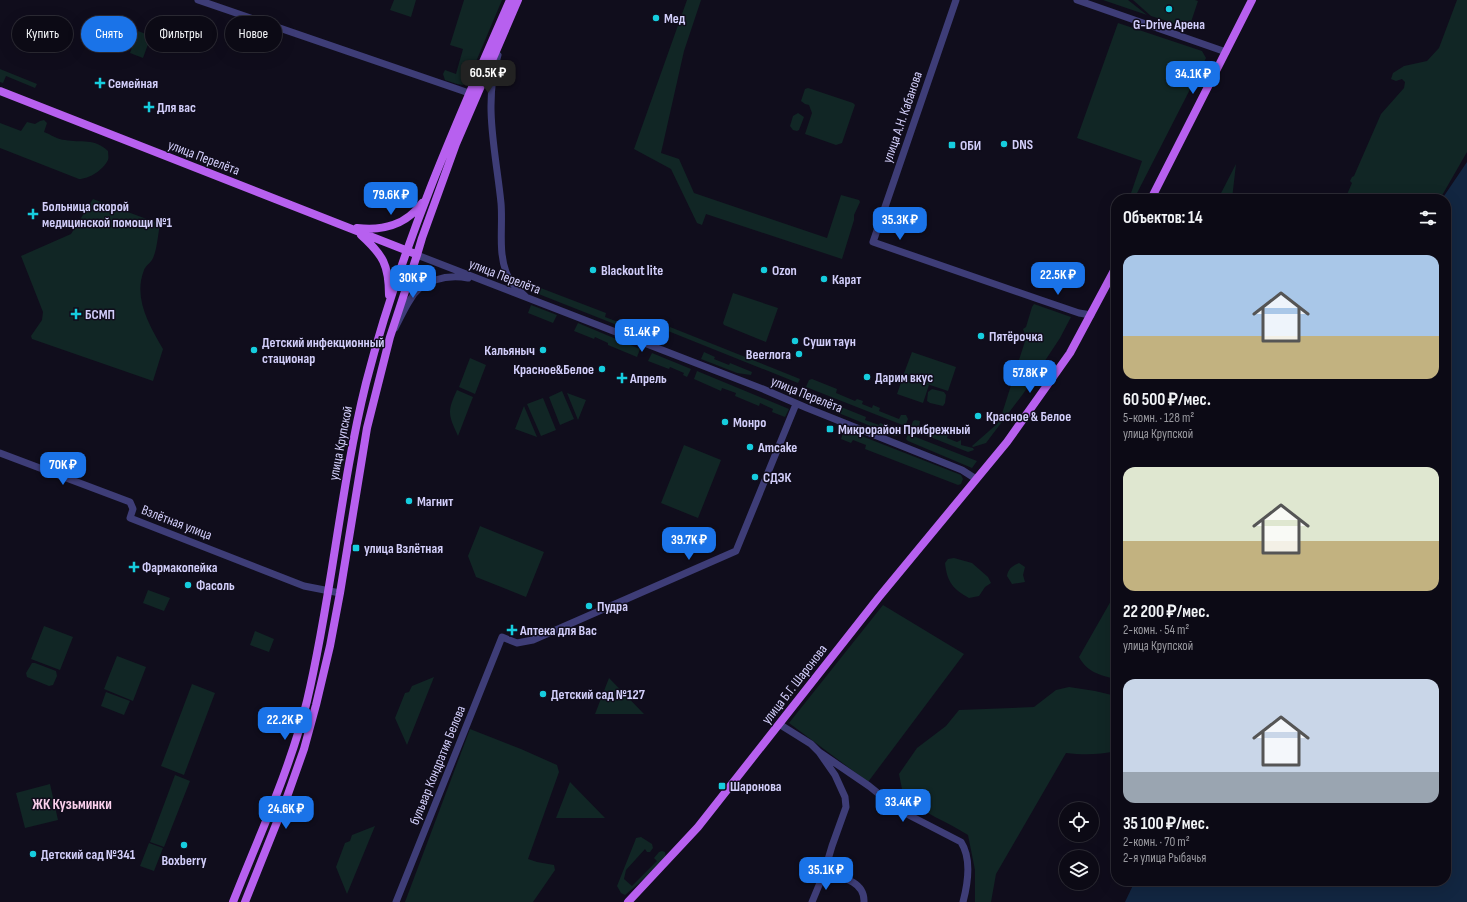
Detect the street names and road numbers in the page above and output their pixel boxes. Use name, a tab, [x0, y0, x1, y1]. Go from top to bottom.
street label: улица А.Н. Кабанова	[879, 69, 926, 165]
street label: улица Перелёта	[165, 136, 242, 179]
street label: улица Перелёта	[466, 255, 543, 298]
street label: улица Перелёта	[769, 372, 845, 417]
street label: улица Крупской	[325, 404, 356, 482]
street label: Взлётная улица	[139, 501, 215, 544]
street label: улица Б.Г. Шаронова	[758, 641, 831, 728]
street label: бульвар Кондратия Белова	[406, 703, 469, 827]

